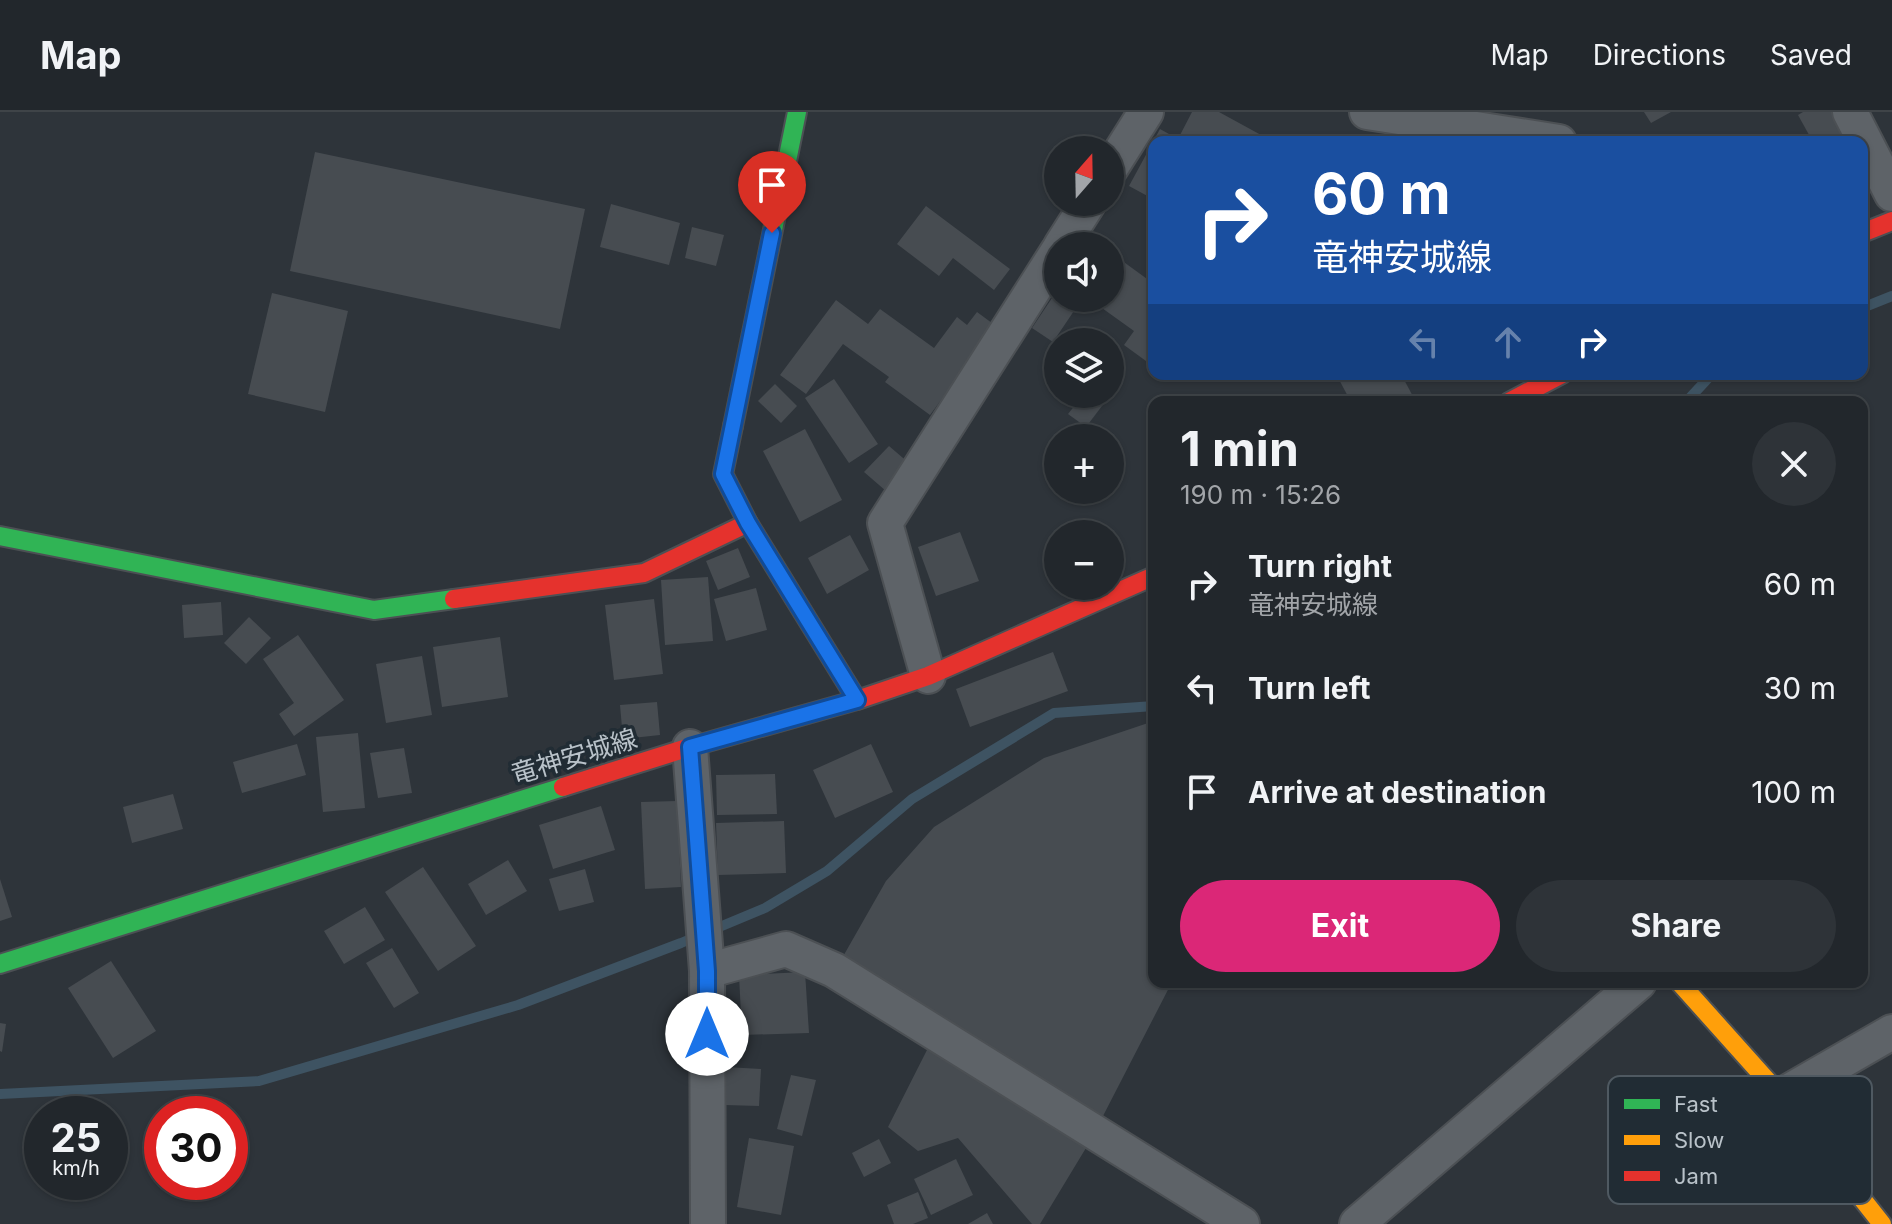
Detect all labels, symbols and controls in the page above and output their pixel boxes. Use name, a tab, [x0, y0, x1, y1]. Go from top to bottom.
text: Map	[40, 32, 121, 78]
text: Map	[1490, 38, 1549, 72]
text: Directions	[1593, 38, 1726, 72]
text: Saved	[1770, 38, 1852, 72]
north arrow	[1044, 136, 1124, 216]
map controls	[1044, 136, 1124, 600]
pin	[738, 151, 806, 233]
text: 60 m	[1312, 160, 1451, 228]
icon: arrive	[750, 163, 794, 207]
icon: right	[1180, 168, 1284, 272]
button: sound	[1044, 232, 1124, 312]
text: 竜神安城線	[1312, 235, 1492, 279]
icon: left	[1402, 320, 1446, 364]
icon: ahead	[1486, 320, 1530, 364]
icon: right	[1570, 320, 1614, 364]
button: layers	[1044, 328, 1124, 408]
text: 1 min	[1180, 419, 1299, 478]
button: close	[1752, 422, 1836, 506]
button: +	[1044, 424, 1124, 504]
text: 190 m · 15:26	[1180, 479, 1341, 510]
button: −	[1044, 520, 1124, 600]
text: Turn right	[1248, 548, 1392, 584]
icon: right	[1180, 562, 1224, 606]
text: 60 m	[1764, 566, 1836, 602]
text: 竜神安城線	[1248, 589, 1378, 620]
icon: left	[1180, 666, 1224, 710]
text: Turn left	[1248, 670, 1370, 706]
text: 30 m	[1764, 670, 1836, 706]
street label: 竜神安城線	[507, 722, 641, 790]
icon: arrive	[1180, 770, 1224, 814]
text: Arrive at destination	[1248, 774, 1546, 810]
text: 100 m	[1751, 774, 1836, 810]
button: Exit	[1180, 880, 1500, 972]
button: Share	[1516, 880, 1836, 972]
position arrow	[665, 992, 749, 1076]
legend	[1608, 1076, 1872, 1204]
text: Fast	[1674, 1091, 1718, 1117]
speed limit sign: 30	[144, 1096, 248, 1200]
text: 25	[51, 1113, 101, 1162]
text: Slow	[1674, 1127, 1724, 1153]
text: km/h	[52, 1156, 100, 1180]
text: Jam	[1674, 1163, 1718, 1189]

